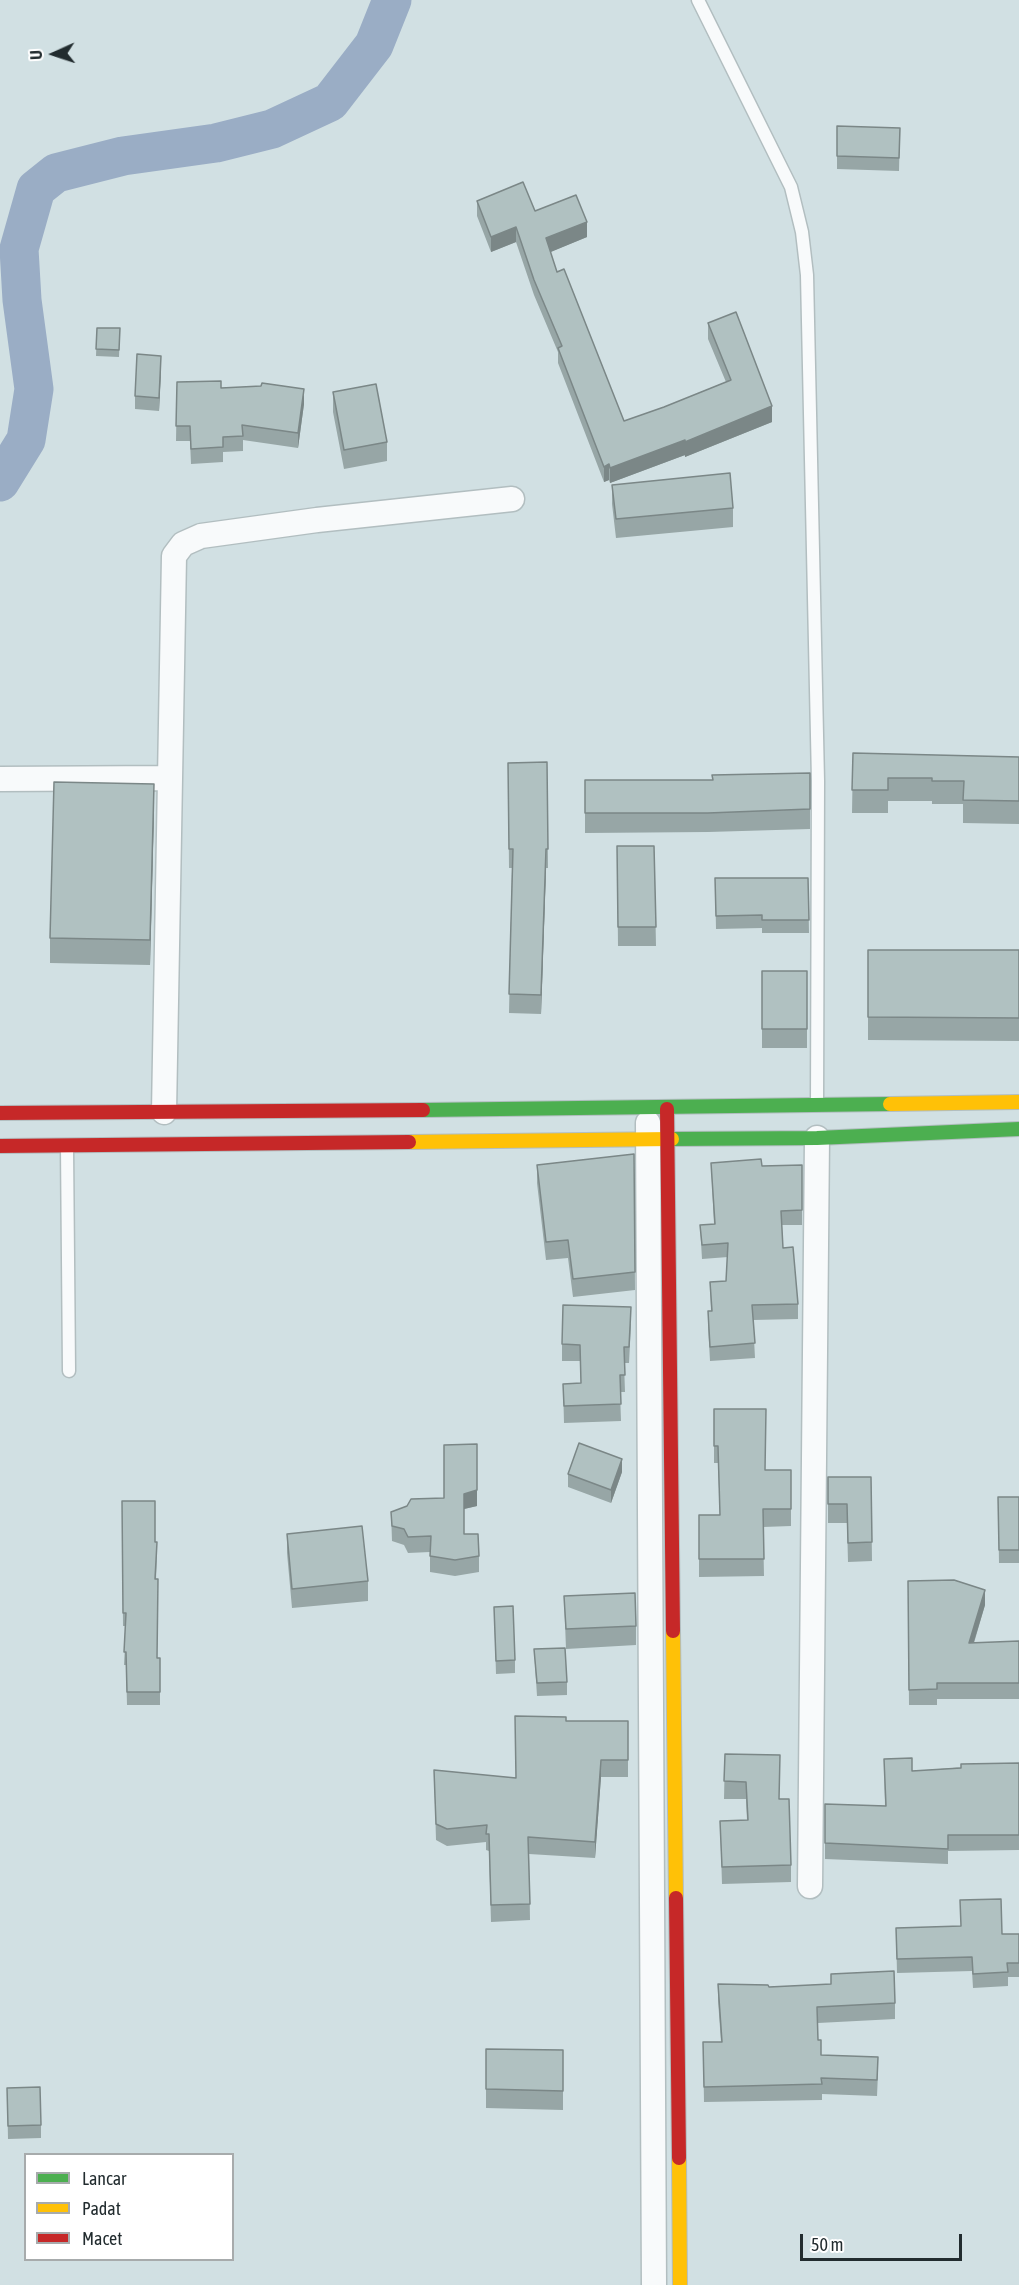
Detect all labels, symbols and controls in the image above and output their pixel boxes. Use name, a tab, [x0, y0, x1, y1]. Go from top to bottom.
north arrow	[24, 24, 84, 84]
text: U	[27, 50, 45, 60]
legend	[24, 2153, 234, 2261]
text: Lancar	[82, 2168, 126, 2189]
text: Padat	[82, 2198, 121, 2219]
scale bar	[803, 2222, 965, 2260]
text: Macet	[82, 2228, 122, 2249]
text: 50 m	[811, 2234, 843, 2255]

